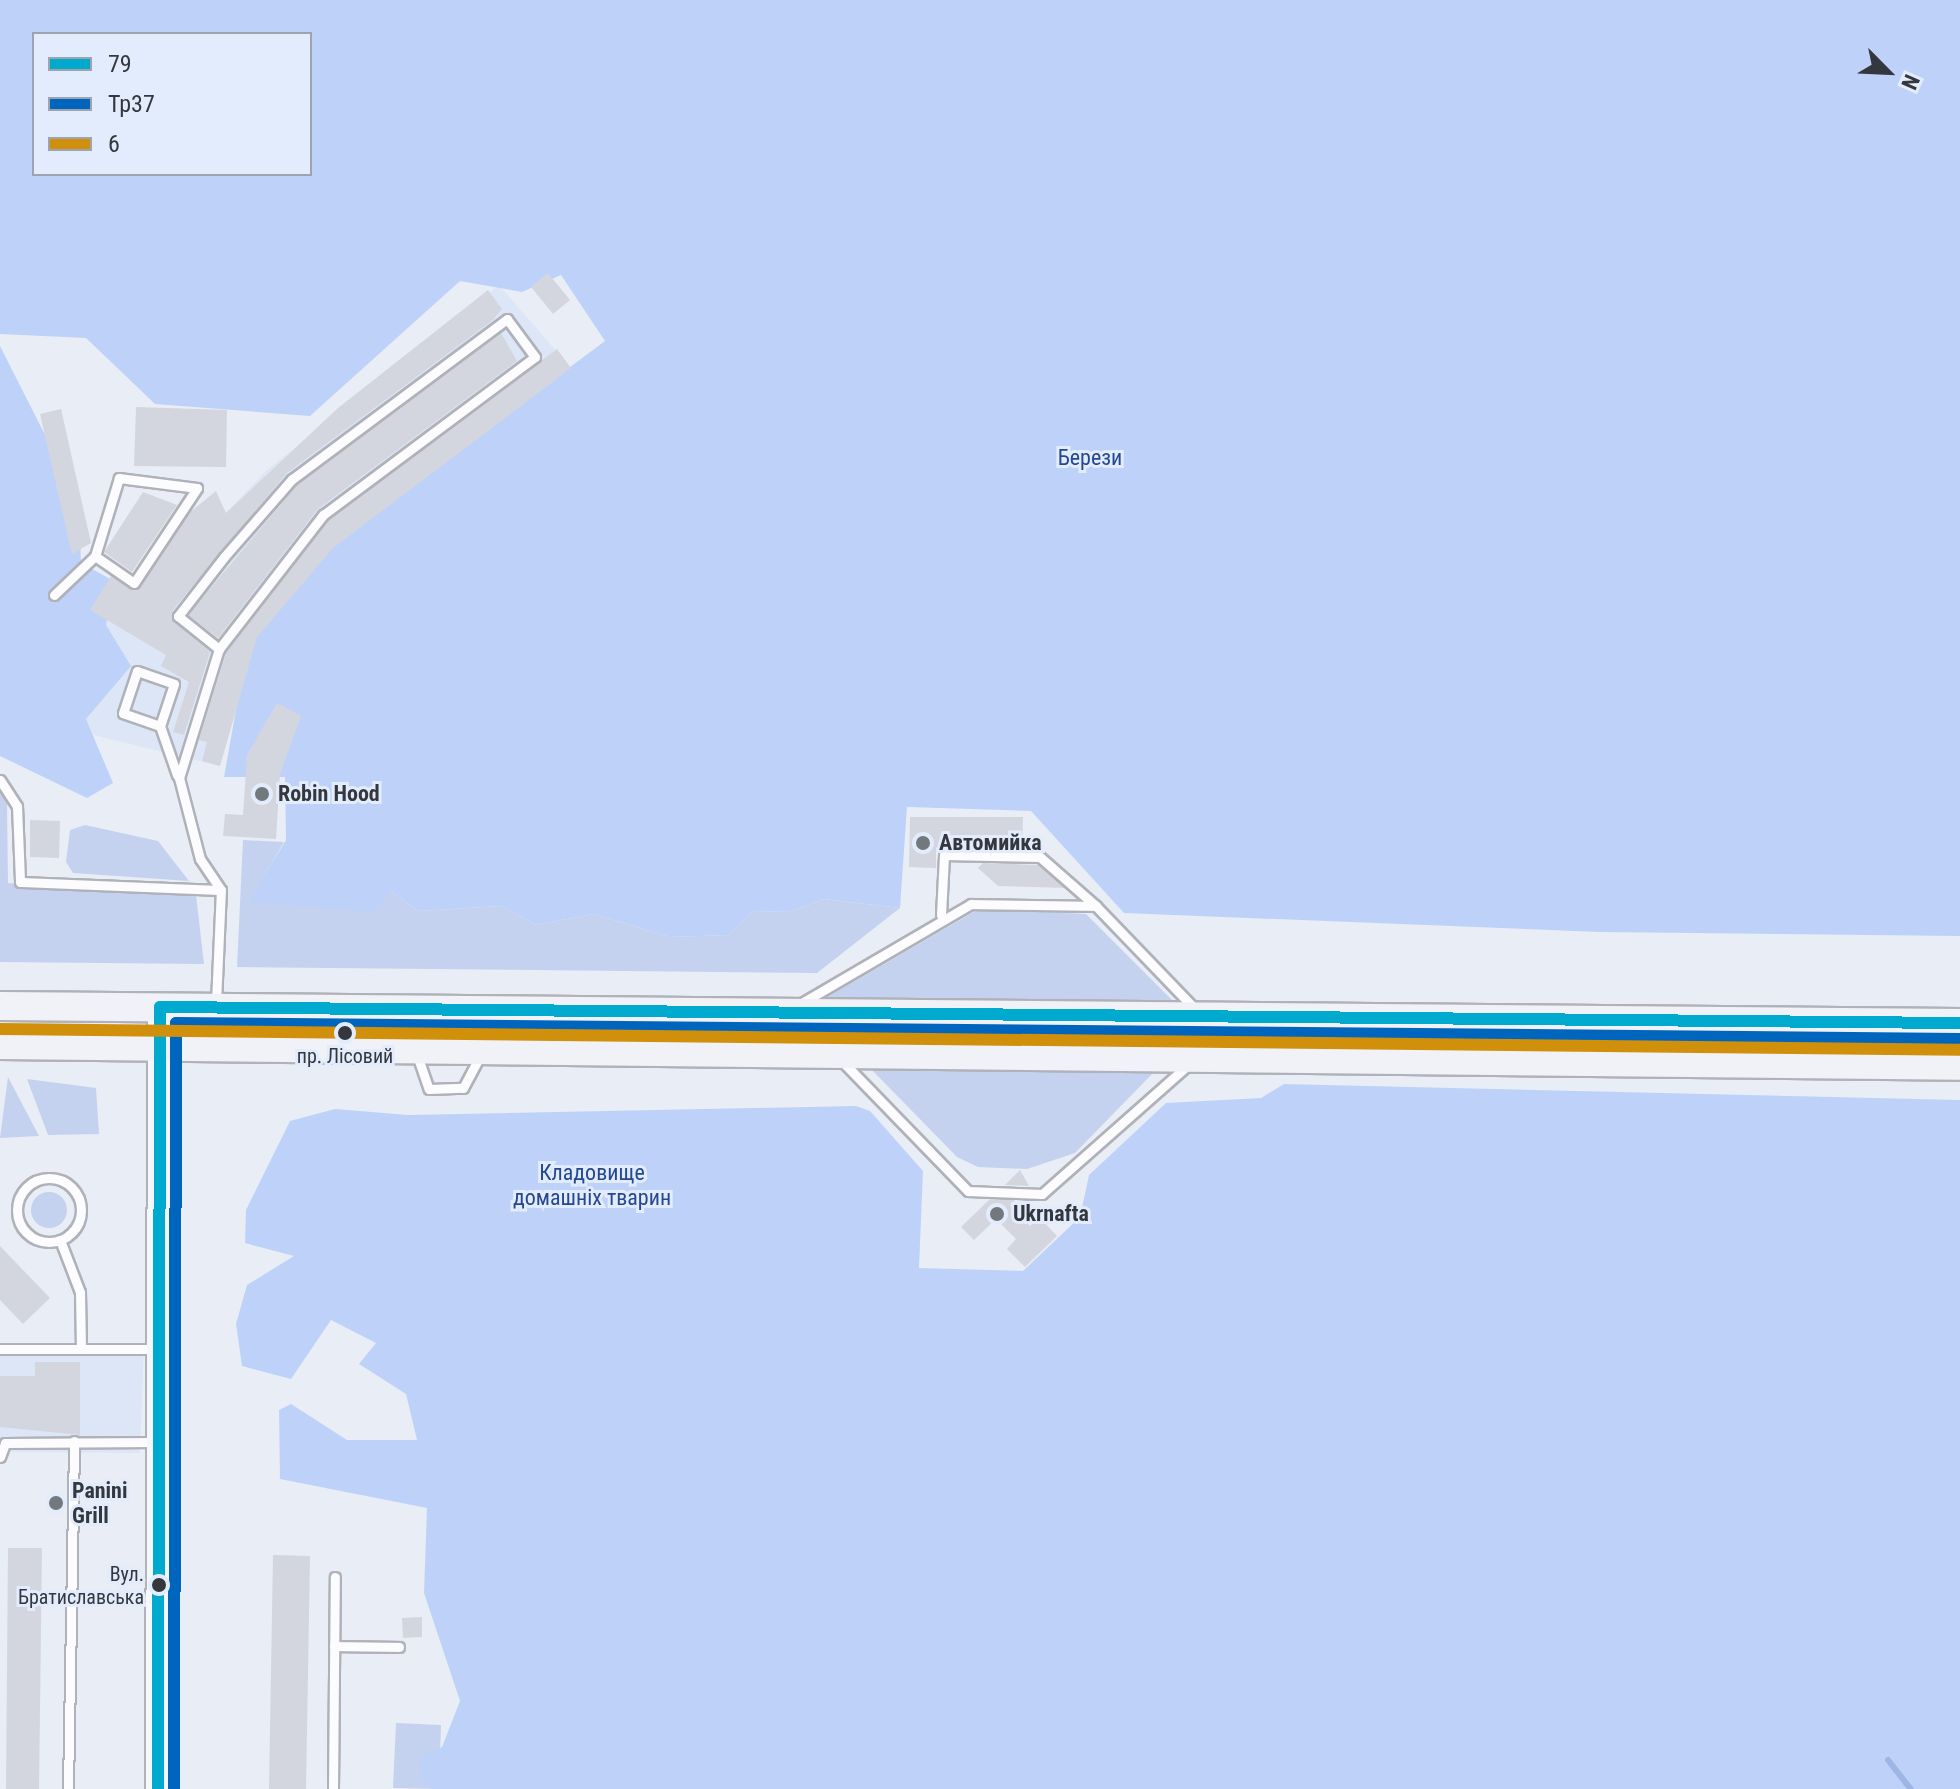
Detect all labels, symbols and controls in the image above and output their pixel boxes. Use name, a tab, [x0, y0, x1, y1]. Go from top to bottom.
legend	[32, 32, 312, 176]
north arrow	[1848, 32, 1928, 112]
text: 79	[108, 50, 132, 78]
text: N	[1896, 71, 1925, 93]
text: Тр37	[108, 90, 155, 118]
text: 6	[108, 130, 120, 158]
park label: Берези	[1058, 445, 1122, 471]
place label: Robin Hood	[278, 781, 380, 807]
marker: Robin Hood	[253, 785, 271, 803]
place label: Автомийка	[939, 830, 1042, 856]
marker: Автомийка	[914, 834, 932, 852]
marker: пр. Лісовий	[337, 1025, 353, 1041]
place label: пр. Лісовий	[297, 1044, 393, 1068]
park label: Кладовище домашніх тварин	[513, 1159, 671, 1210]
place label: Ukrnafta	[1013, 1201, 1089, 1227]
marker: Ukrnafta	[988, 1205, 1006, 1223]
place label: Panini Grill	[72, 1477, 127, 1528]
marker: Panini Grill	[47, 1494, 65, 1512]
place label: Вул. Братиславська	[18, 1562, 144, 1609]
marker: Вул. Братиславська	[151, 1577, 167, 1593]

